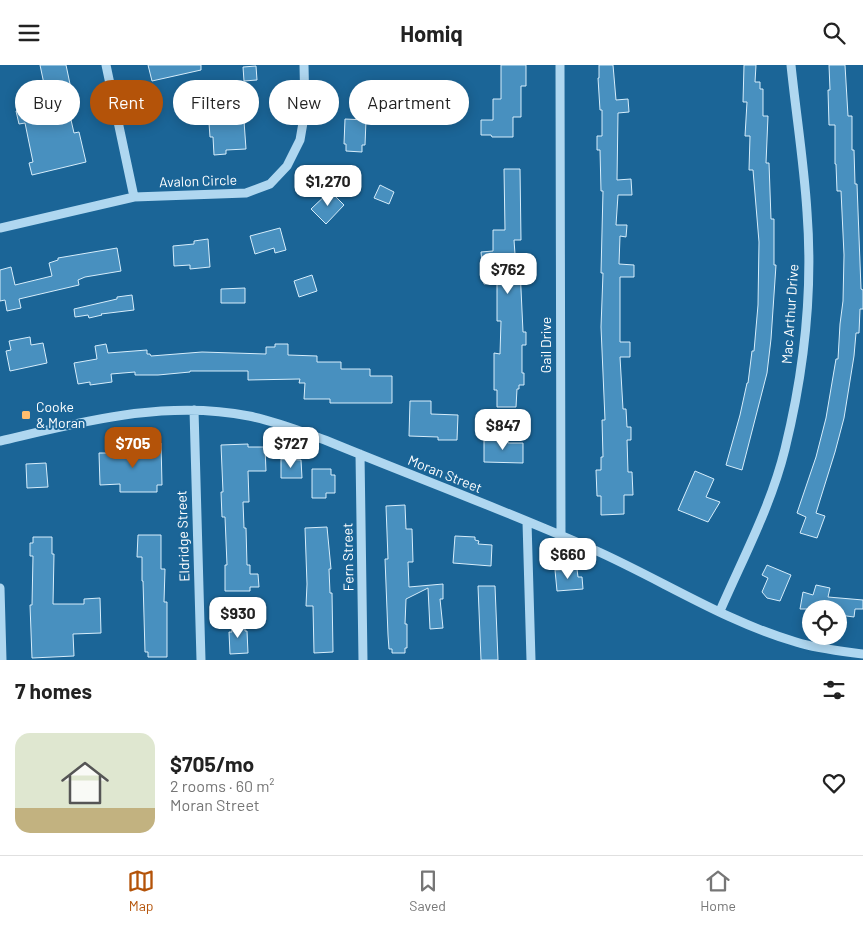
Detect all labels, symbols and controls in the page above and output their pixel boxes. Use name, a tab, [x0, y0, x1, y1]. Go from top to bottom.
icon: menu	[15, 19, 43, 47]
icon: search	[820, 19, 848, 47]
text: Homiq	[400, 20, 463, 46]
chip: Buy	[15, 80, 80, 125]
chip: Rent	[90, 80, 163, 125]
chip: Filters	[173, 80, 259, 125]
chip: New	[269, 80, 339, 125]
chip: Apartment	[349, 80, 469, 125]
pin: $1,270	[287, 165, 369, 207]
street label: Avalon Circle	[159, 171, 237, 190]
text: $1,270	[305, 171, 351, 190]
pin: $762	[478, 253, 538, 295]
text: $762	[491, 259, 525, 278]
street label: Mac Arthur Drive	[778, 263, 801, 365]
street label: Gail Drive	[537, 317, 554, 373]
place label: Cooke & Moran	[36, 398, 85, 431]
marker: Cooke & Moran	[20, 409, 32, 421]
pin: $847	[473, 409, 533, 451]
text: $847	[486, 415, 520, 434]
pin: $705	[103, 427, 163, 469]
pin: $727	[261, 427, 321, 469]
text: $705	[116, 433, 150, 452]
text: $727	[274, 433, 308, 452]
street label: Moran Street	[406, 451, 485, 496]
street label: Eldridge Street	[172, 490, 193, 582]
street label: Fern Street	[338, 523, 357, 591]
pin: $660	[538, 537, 598, 580]
text: $660	[550, 544, 586, 563]
pin: $930	[208, 597, 268, 639]
map controls	[802, 600, 847, 645]
button: locate	[802, 600, 847, 645]
text: $930	[220, 603, 256, 622]
icon: filters	[820, 676, 848, 704]
text: 7 homes	[15, 678, 92, 703]
text: $705/mo	[170, 751, 254, 776]
icon: home	[55, 753, 115, 813]
icon: heart	[820, 769, 848, 797]
text: 2 rooms · 60 m²	[170, 776, 275, 795]
text: Moran Street	[170, 795, 260, 814]
tab: Map	[127, 867, 155, 914]
tab: Saved	[409, 867, 446, 914]
tab: Home	[700, 867, 736, 914]

